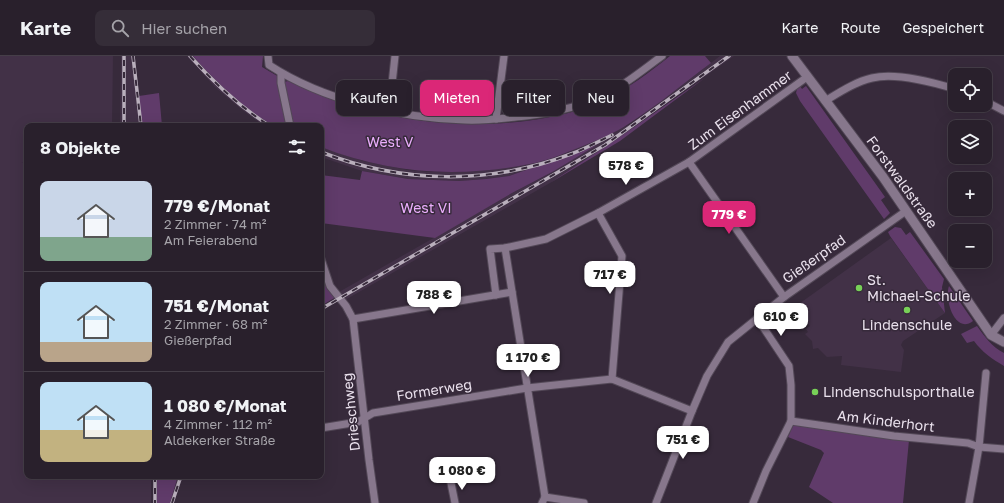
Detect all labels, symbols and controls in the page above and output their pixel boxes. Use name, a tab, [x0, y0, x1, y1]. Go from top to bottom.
search box	[95, 10, 375, 46]
text: Karte	[20, 16, 71, 39]
icon: search	[109, 17, 131, 39]
text: Hier suchen	[141, 19, 227, 37]
text: Karte	[782, 19, 818, 36]
text: Route	[840, 19, 880, 36]
text: Gespeichert	[902, 19, 984, 36]
street label: Zum Eisenhammer	[685, 66, 795, 153]
map controls	[948, 68, 992, 268]
button: locate	[948, 68, 992, 112]
chip: Kaufen	[336, 80, 412, 116]
chip: Mieten	[420, 80, 494, 116]
chip: Filter	[502, 80, 565, 116]
chip: Neu	[573, 80, 629, 116]
button: layers	[948, 120, 992, 164]
street label: Forstwaldstraße	[863, 132, 941, 231]
park label: West V	[367, 133, 414, 150]
icon: filters	[286, 136, 308, 158]
text: 8 Objekte	[40, 137, 120, 158]
pin: 578 €	[598, 152, 654, 186]
text: 578 €	[608, 157, 644, 173]
button: +	[948, 172, 992, 216]
text: 779 €/Monat	[164, 195, 270, 216]
icon: home	[72, 197, 120, 245]
park label: West VI	[400, 199, 452, 216]
pin: 779 €	[701, 201, 757, 235]
text: 779 €	[712, 206, 746, 222]
text: 2 Zimmer · 74 m²	[164, 216, 266, 232]
button: −	[948, 224, 992, 268]
street label: Gießerpfad	[779, 231, 849, 287]
text: Am Feierabend	[164, 232, 257, 248]
pin: 717 €	[582, 261, 638, 295]
text: 717 €	[593, 266, 627, 282]
place label: St. Michael-Schule	[867, 271, 970, 304]
pin: 788 €	[406, 281, 462, 315]
marker: St. Michael-Schule	[854, 283, 864, 293]
text: 788 €	[416, 286, 452, 302]
text: 751 €/Monat	[164, 295, 269, 316]
icon: home	[72, 298, 120, 346]
pin: 610 €	[753, 303, 809, 337]
marker: Lindenschule	[902, 305, 912, 315]
text: 610 €	[763, 308, 799, 324]
text: 2 Zimmer · 68 m²	[164, 316, 267, 332]
place label: Lindenschule	[862, 316, 952, 333]
text: Gießerpfad	[164, 332, 232, 348]
pin: 1 170 €	[491, 344, 565, 378]
text: 1 170 €	[506, 349, 550, 365]
street label: Drieschweg	[338, 372, 363, 452]
street label: Formerweg	[395, 375, 473, 404]
place label: Lindenschulsporthalle	[823, 383, 975, 400]
marker: Lindenschulsporthalle	[810, 387, 820, 397]
text: 1 080 €/Monat	[164, 395, 287, 416]
icon: home	[72, 398, 120, 446]
street label: Am Kinderhort	[836, 406, 936, 435]
text: 4 Zimmer · 112 m²	[164, 416, 272, 432]
pin: 751 €	[655, 426, 711, 460]
text: 751 €	[666, 431, 700, 447]
text: Aldekerker Straße	[164, 432, 275, 448]
pin: 1 080 €	[425, 457, 499, 491]
text: 1 080 €	[438, 462, 486, 478]

